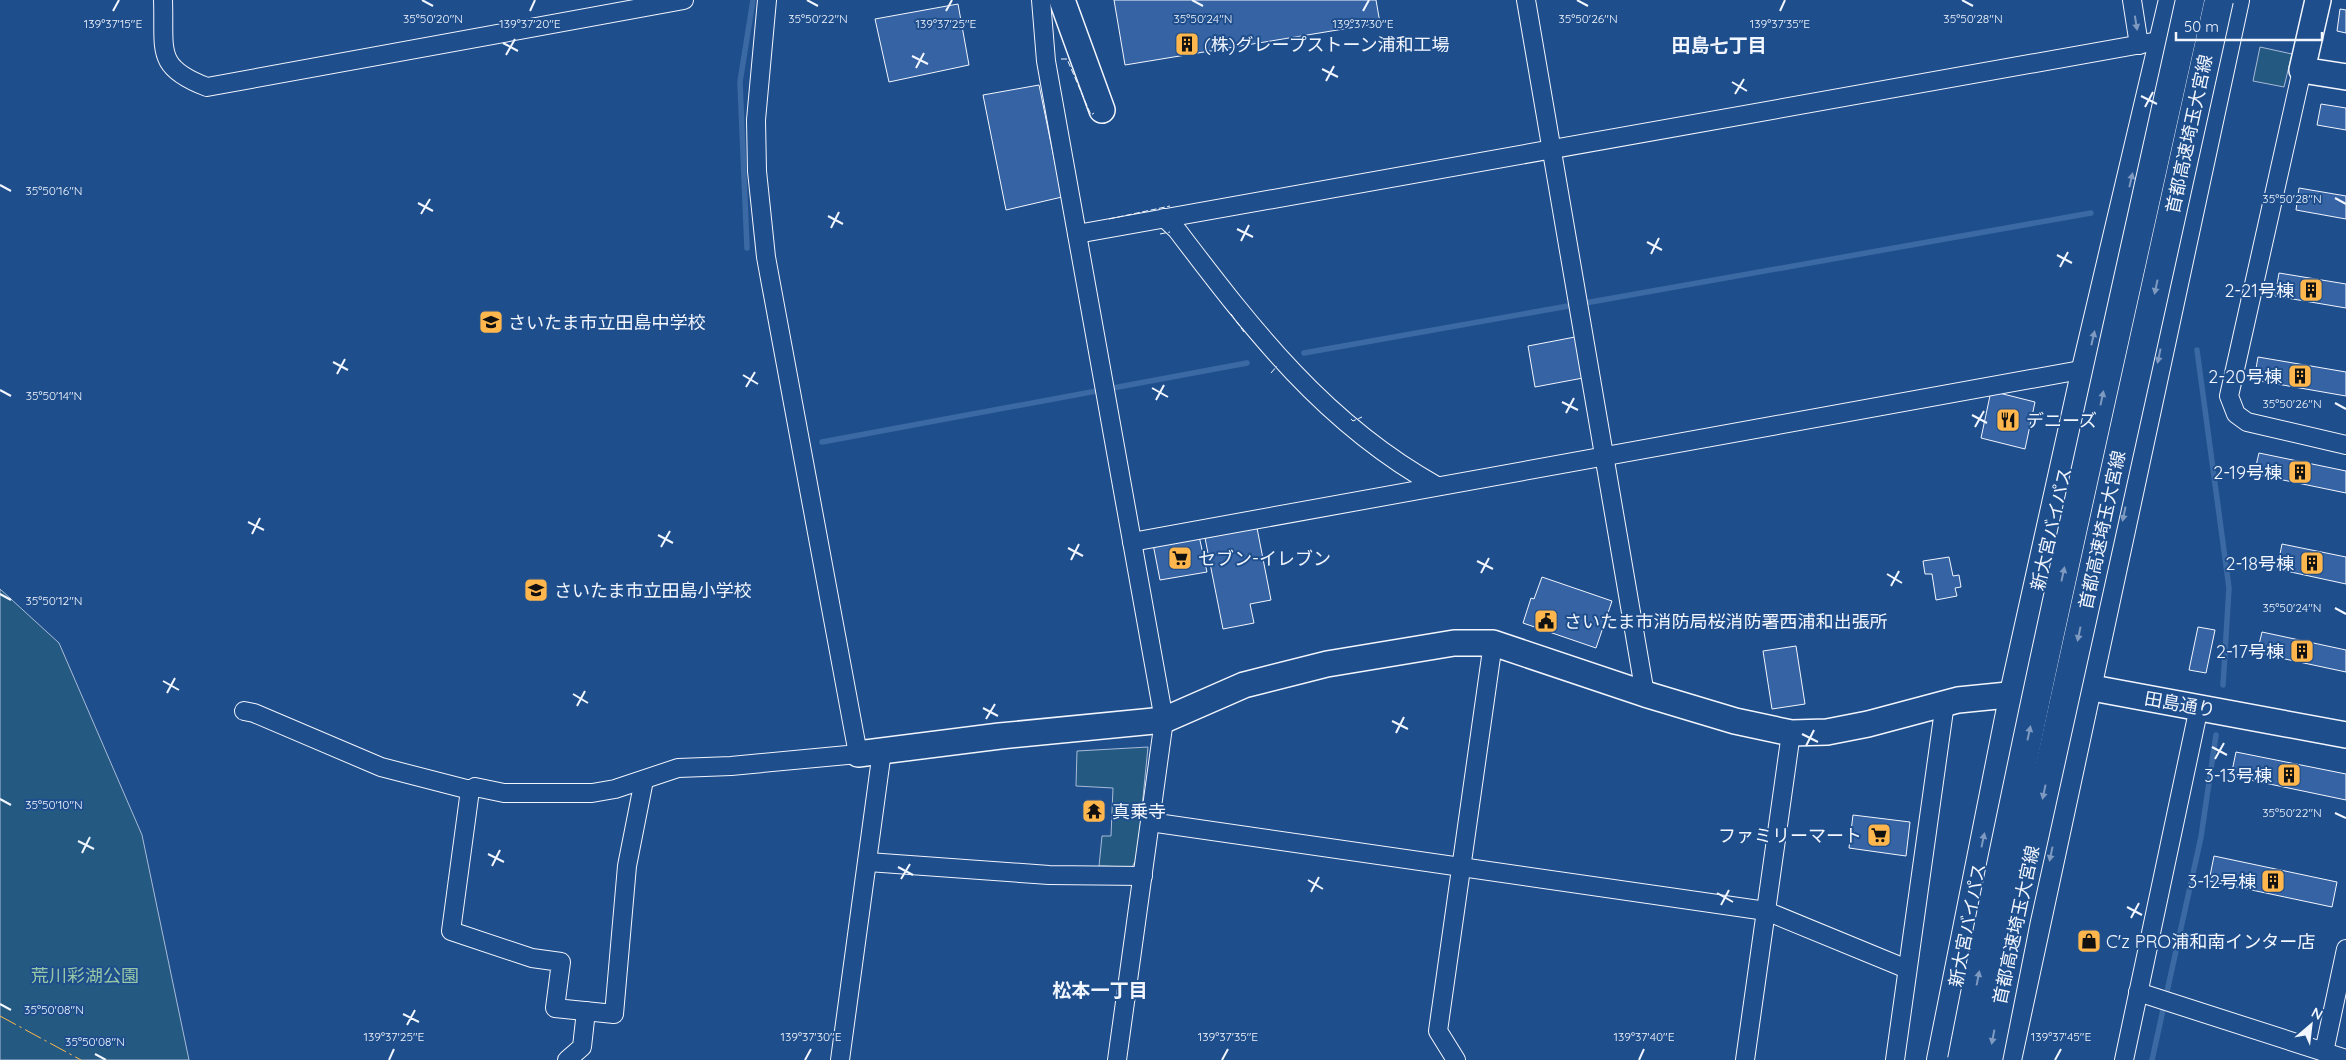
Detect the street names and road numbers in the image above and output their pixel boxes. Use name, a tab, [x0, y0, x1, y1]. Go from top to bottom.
street label: 首都高速埼玉大宮線	[2161, 52, 2217, 216]
street label: 首都高速埼玉大宮線	[2074, 448, 2130, 612]
street label: 新大宮バイパス	[2026, 465, 2076, 593]
street label: 田島通り	[2143, 686, 2217, 722]
street label: 首都高速埼玉大宮線	[1988, 843, 2044, 1007]
street label: 新大宮バイパス	[1944, 861, 1990, 989]

